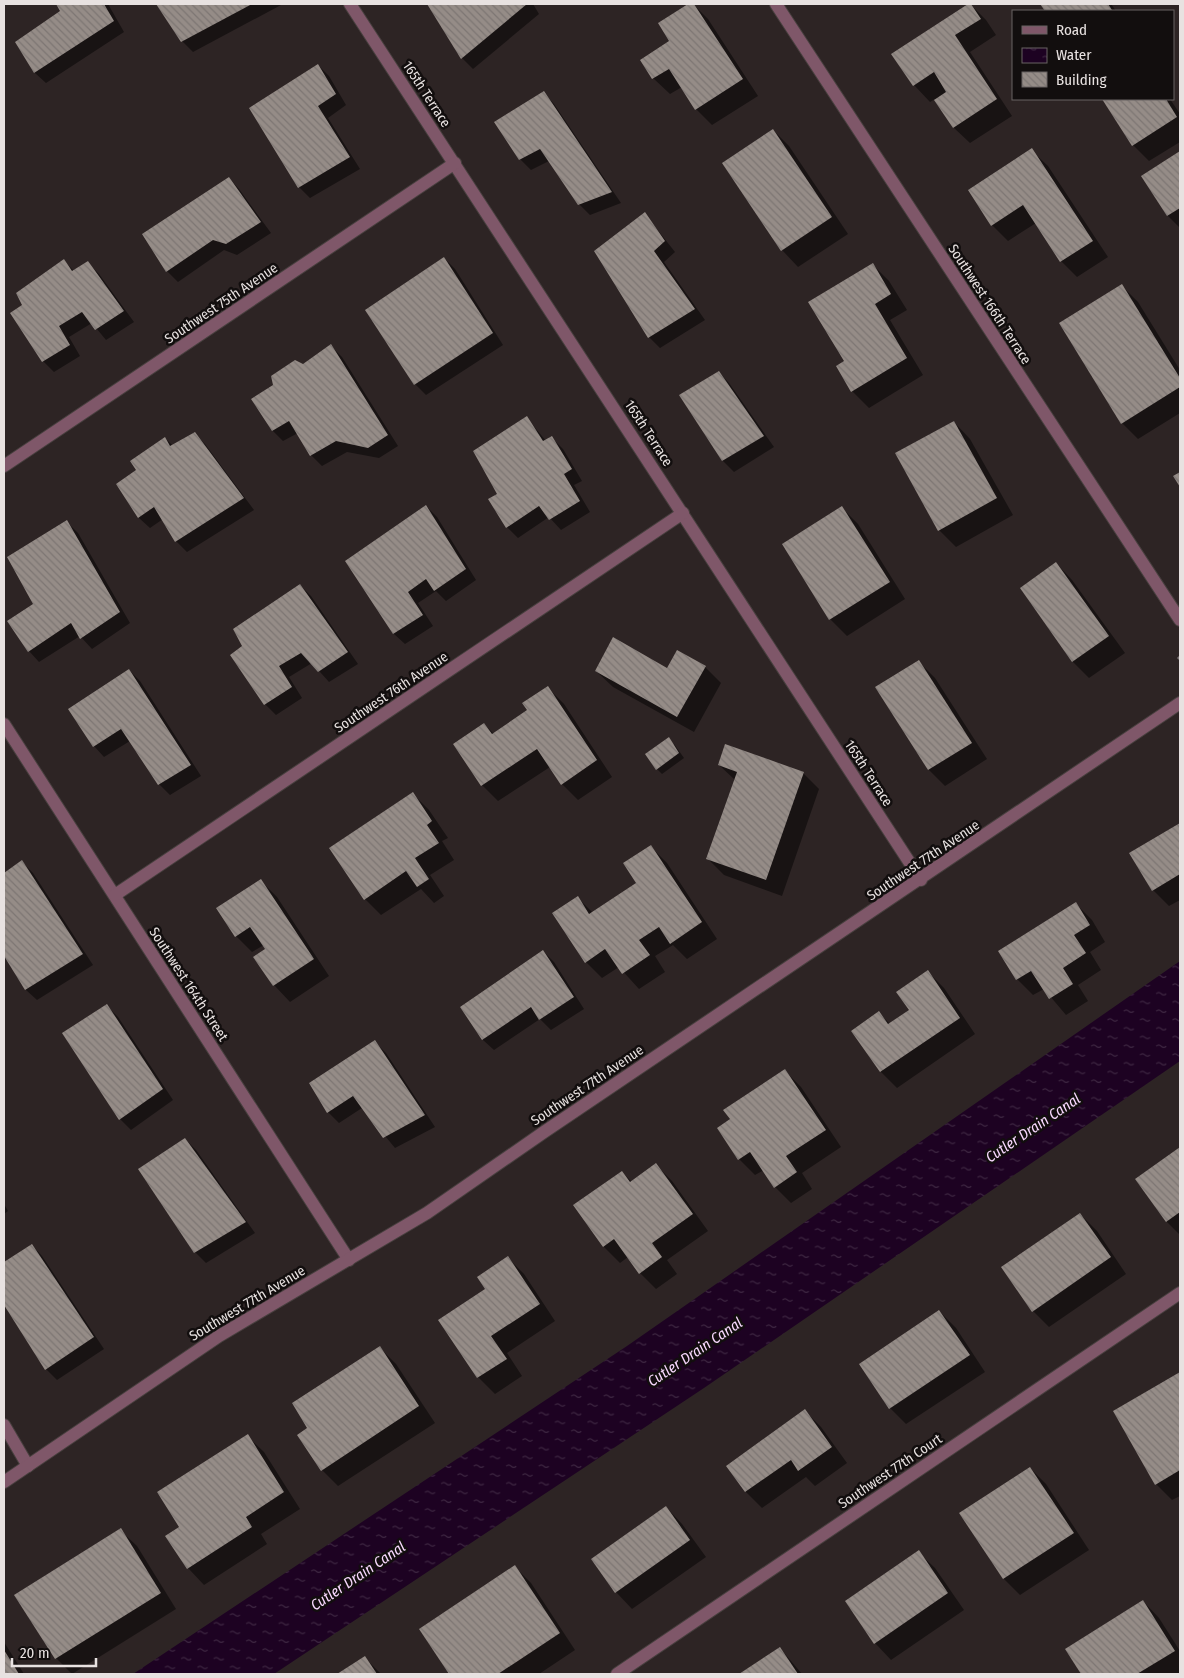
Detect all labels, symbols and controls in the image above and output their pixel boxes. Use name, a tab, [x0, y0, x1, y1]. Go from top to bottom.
legend	[1012, 10, 1174, 100]
text: Road	[1056, 21, 1087, 39]
text: Water	[1056, 46, 1092, 64]
street label: 165th Terrace	[399, 58, 454, 131]
text: Building	[1056, 71, 1107, 89]
street label: Southwest 166th Terrace	[944, 241, 1035, 367]
street label: Southwest 75th Avenue	[162, 259, 281, 348]
street label: 165th Terrace	[621, 397, 676, 470]
street label: Southwest 76th Avenue	[331, 648, 451, 737]
street label: 165th Terrace	[841, 737, 896, 810]
street label: Southwest 77th Avenue	[864, 816, 983, 904]
street label: Southwest 164th Street	[145, 924, 232, 1045]
street label: Southwest 77th Avenue	[528, 1041, 647, 1129]
water label: Cutler Drain Canal	[982, 1090, 1084, 1166]
street label: Southwest 77th Avenue	[186, 1262, 308, 1345]
water label: Cutler Drain Canal	[644, 1314, 746, 1390]
street label: Southwest 77th Court	[835, 1430, 946, 1512]
water label: Cutler Drain Canal	[307, 1538, 409, 1614]
scale bar	[12, 1636, 96, 1668]
text: 20 m	[20, 1644, 50, 1662]

